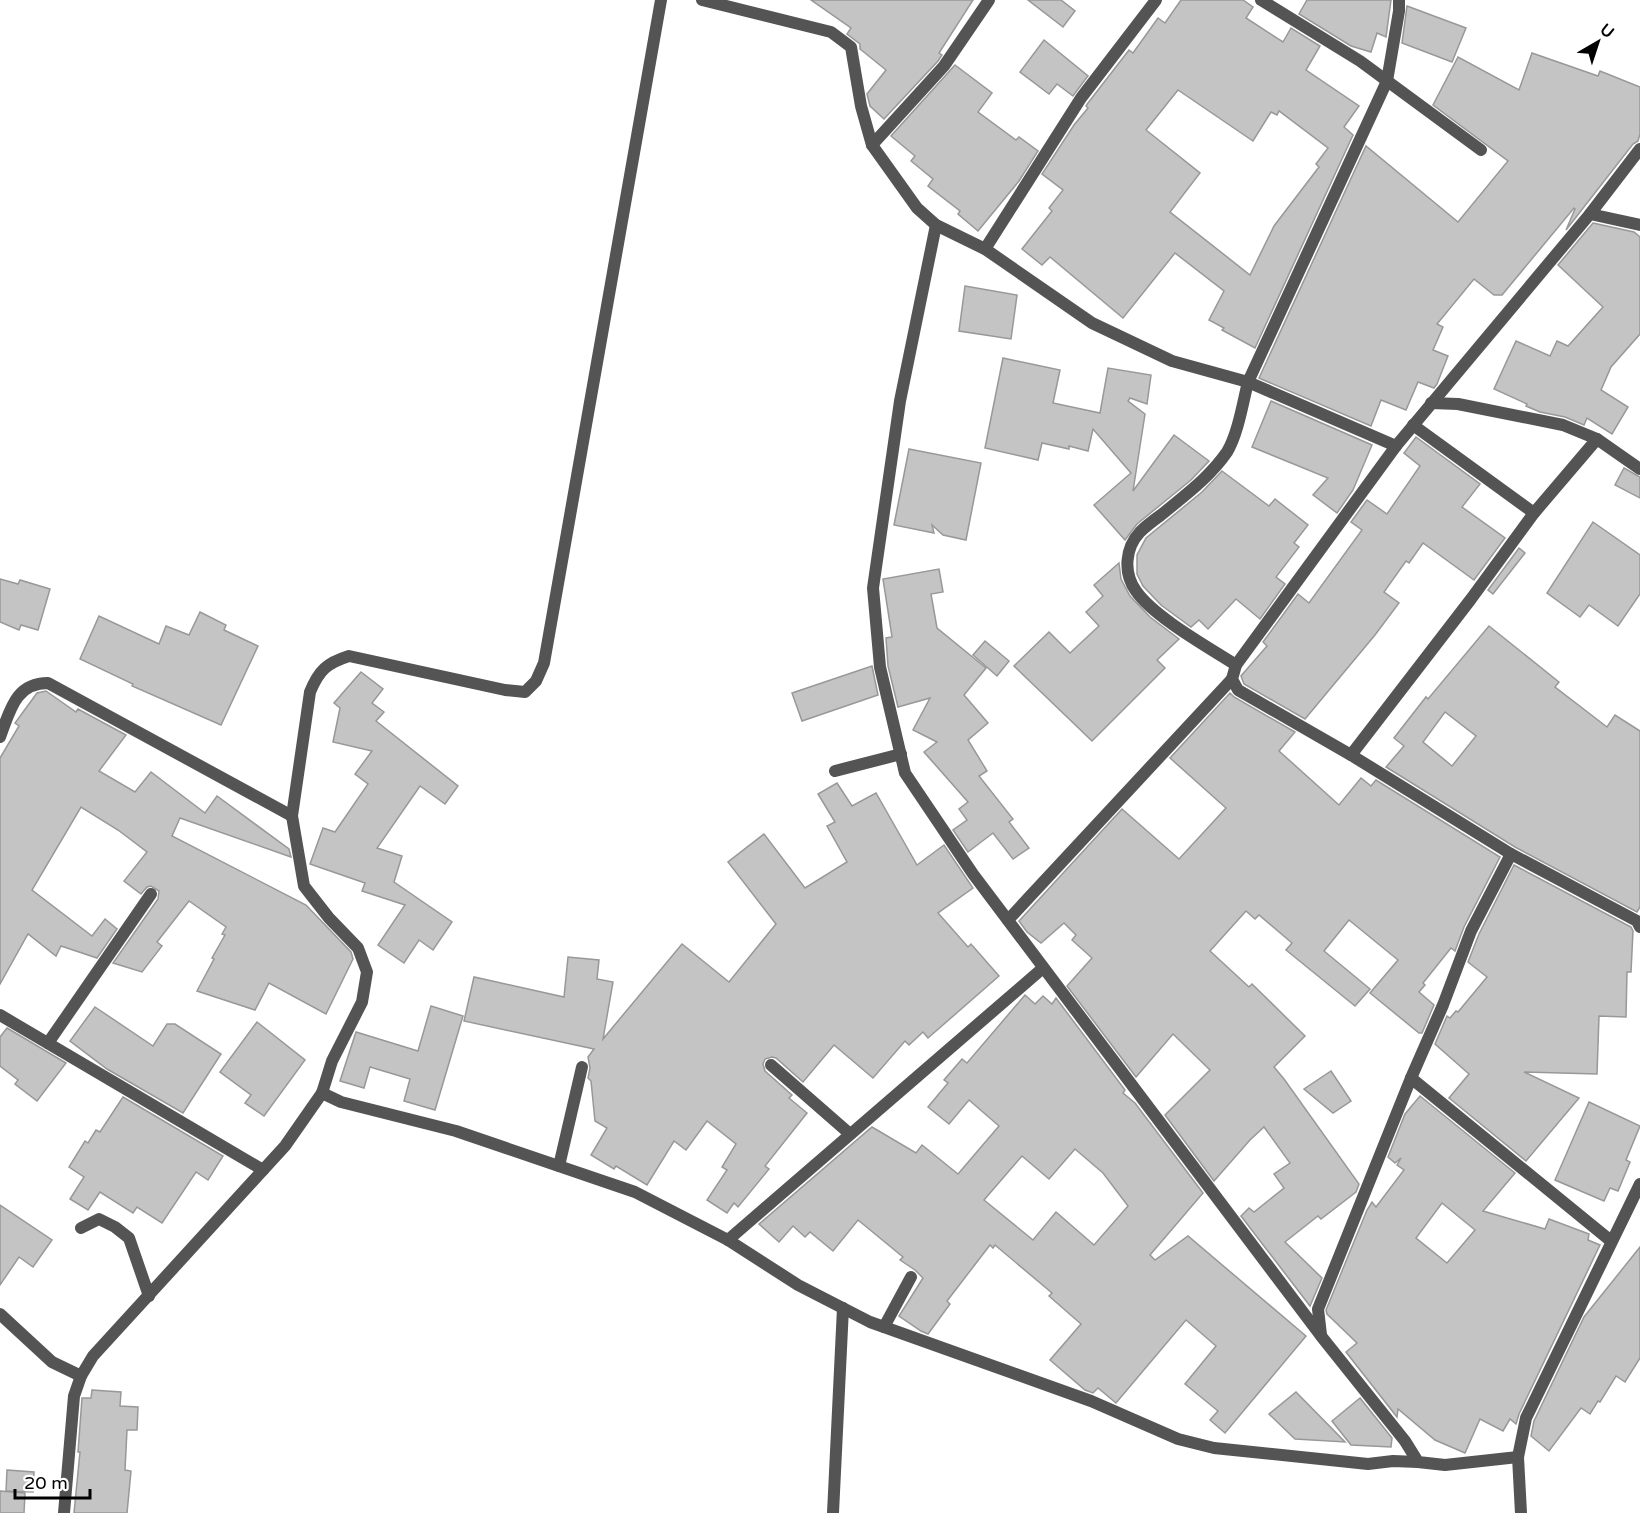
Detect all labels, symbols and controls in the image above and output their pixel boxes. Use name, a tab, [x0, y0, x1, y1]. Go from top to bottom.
north arrow	[1568, 12, 1628, 72]
text: U	[1596, 20, 1618, 43]
scale bar	[15, 1462, 90, 1500]
text: 20 m	[24, 1472, 68, 1494]

